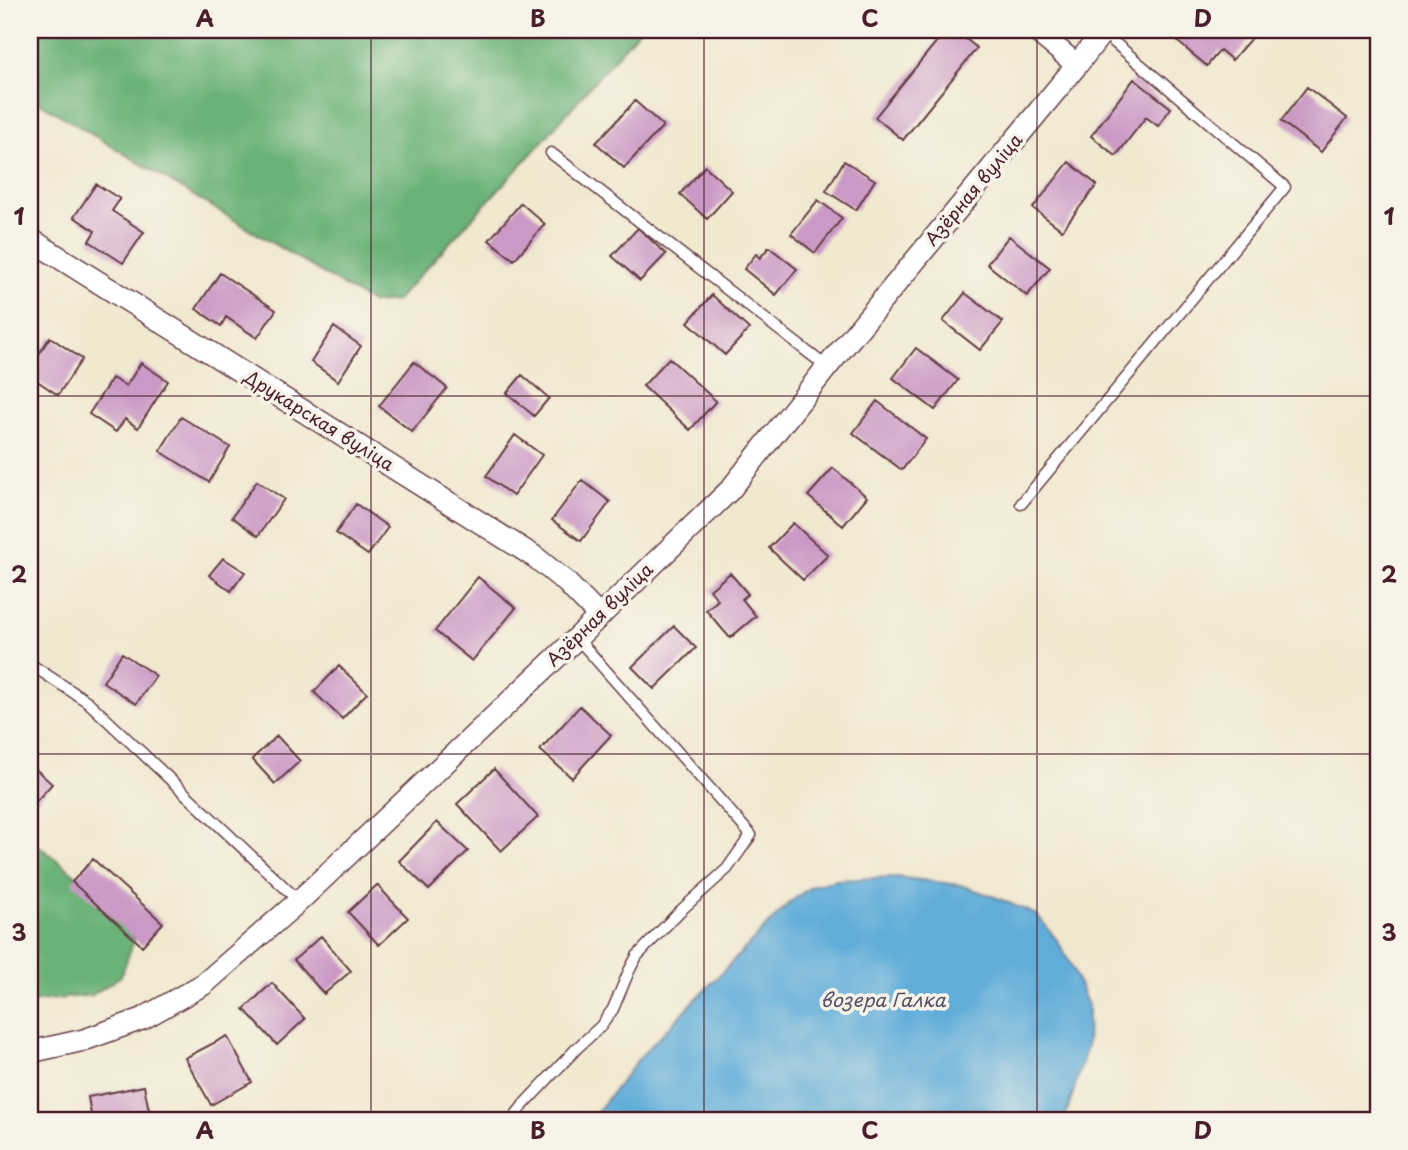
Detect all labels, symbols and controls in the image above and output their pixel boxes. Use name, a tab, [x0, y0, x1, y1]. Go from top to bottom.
text: A	[196, 0, 214, 35]
text: B	[530, 0, 546, 35]
text: C	[861, 0, 879, 35]
text: D	[1194, 0, 1212, 35]
street label: Азёрная вуліца	[918, 127, 1028, 251]
text: 1	[14, 198, 25, 233]
text: 1	[1384, 198, 1395, 233]
street label: Друкарская вуліца	[239, 362, 400, 477]
text: 2	[11, 556, 27, 591]
street label: Азёрная вуліца	[539, 556, 659, 672]
text: 2	[1381, 556, 1397, 591]
text: 3	[11, 914, 27, 949]
text: 3	[1381, 914, 1397, 949]
water label: возера Галка	[821, 985, 947, 1013]
text: A	[196, 1112, 214, 1147]
text: B	[530, 1112, 546, 1147]
text: C	[861, 1112, 879, 1147]
text: D	[1194, 1112, 1212, 1147]

